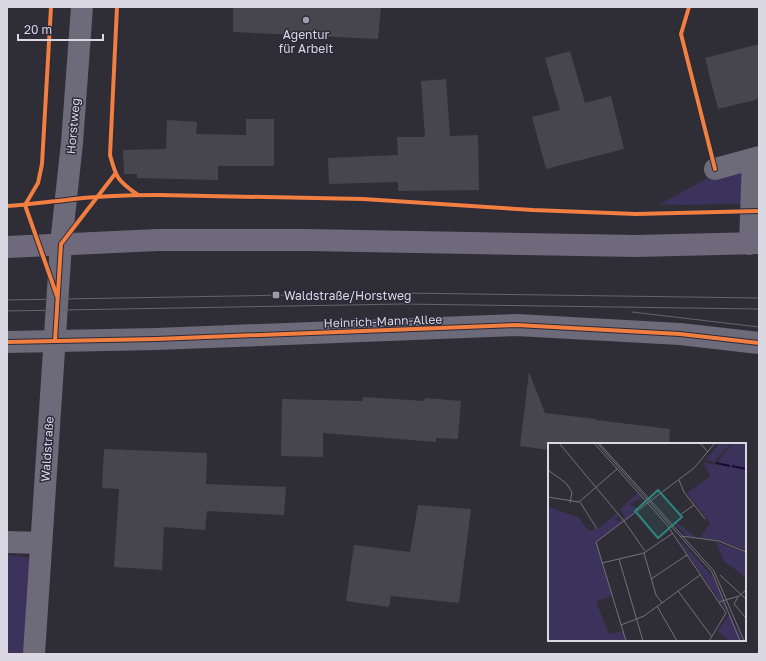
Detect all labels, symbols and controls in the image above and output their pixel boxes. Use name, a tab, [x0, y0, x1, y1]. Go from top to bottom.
marker: Agentur für Arbeit	[301, 15, 311, 25]
scale bar	[18, 16, 103, 42]
text: 20 m	[24, 22, 52, 37]
place label: Agentur für Arbeit	[279, 27, 333, 56]
street label: Horstweg	[63, 97, 83, 155]
place label: Waldstraße/Horstweg	[284, 288, 411, 303]
marker: Waldstraße/Horstweg	[271, 290, 281, 300]
street label: Heinrich-Mann-Allee	[323, 311, 443, 331]
street label: Waldstraße	[37, 416, 57, 482]
inset map	[548, 443, 746, 641]

